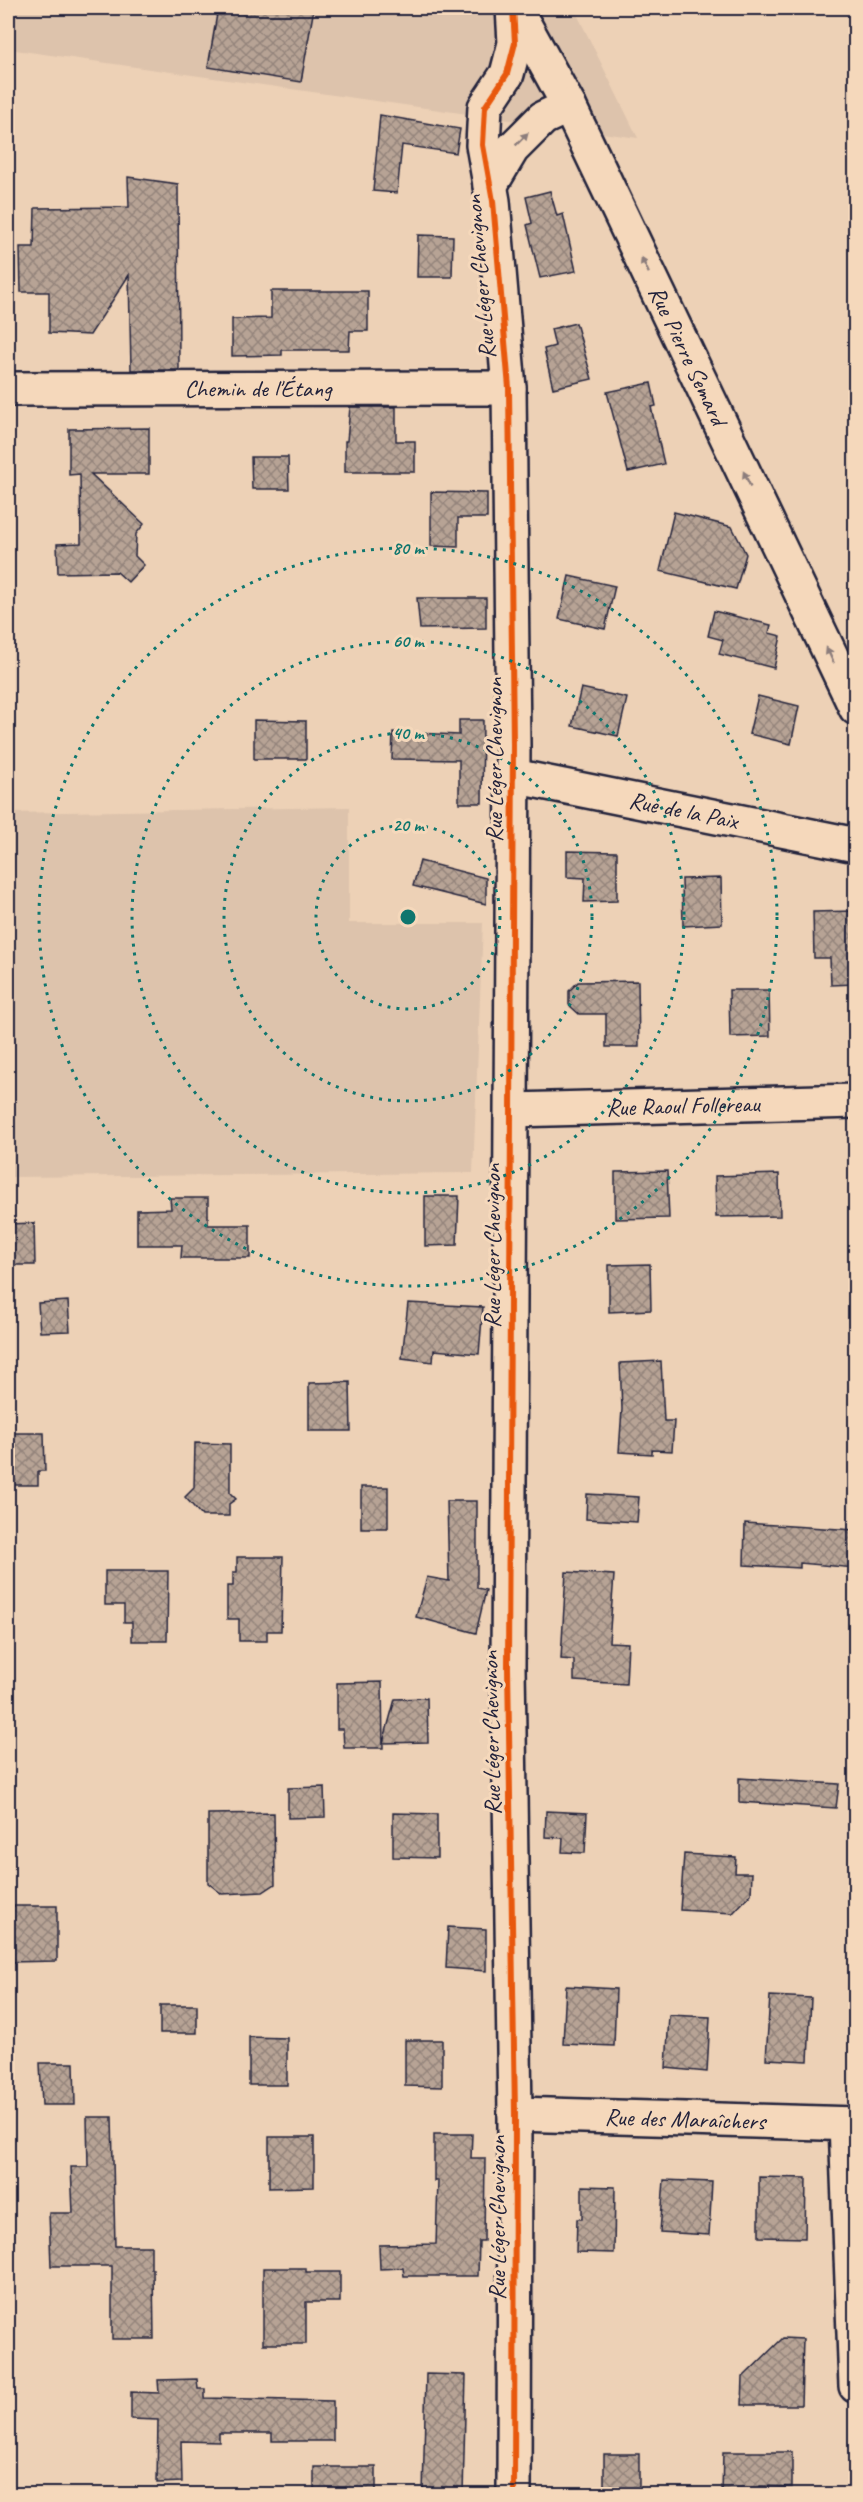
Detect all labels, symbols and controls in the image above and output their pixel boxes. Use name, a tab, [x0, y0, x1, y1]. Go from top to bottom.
one-way arrow	[515, 132, 530, 146]
street label: Rue Léger Chevignon	[458, 193, 502, 360]
one-way arrow	[640, 257, 649, 274]
street label: Rue Pierre Semard	[642, 281, 735, 433]
street label: Chemin de l'Étang	[184, 373, 333, 404]
one-way arrow	[742, 471, 751, 488]
text: 80 m	[393, 537, 425, 559]
text: 60 m	[392, 630, 425, 652]
one-way arrow	[826, 647, 835, 664]
street label: Rue Léger Chevignon	[479, 677, 509, 842]
text: 40 m	[393, 722, 425, 744]
street label: Rue de la Paix	[626, 785, 742, 836]
text: 20 m	[393, 814, 425, 836]
centre of rings	[398, 907, 418, 927]
street label: Rue Raoul Follereau	[606, 1088, 762, 1123]
street label: Rue Léger Chevignon	[477, 1163, 507, 1328]
street label: Rue Léger Chevignon	[475, 1649, 507, 1815]
street label: Rue des Maraîchers	[604, 2102, 768, 2136]
street label: Rue Léger Chevignon	[482, 2135, 512, 2300]

